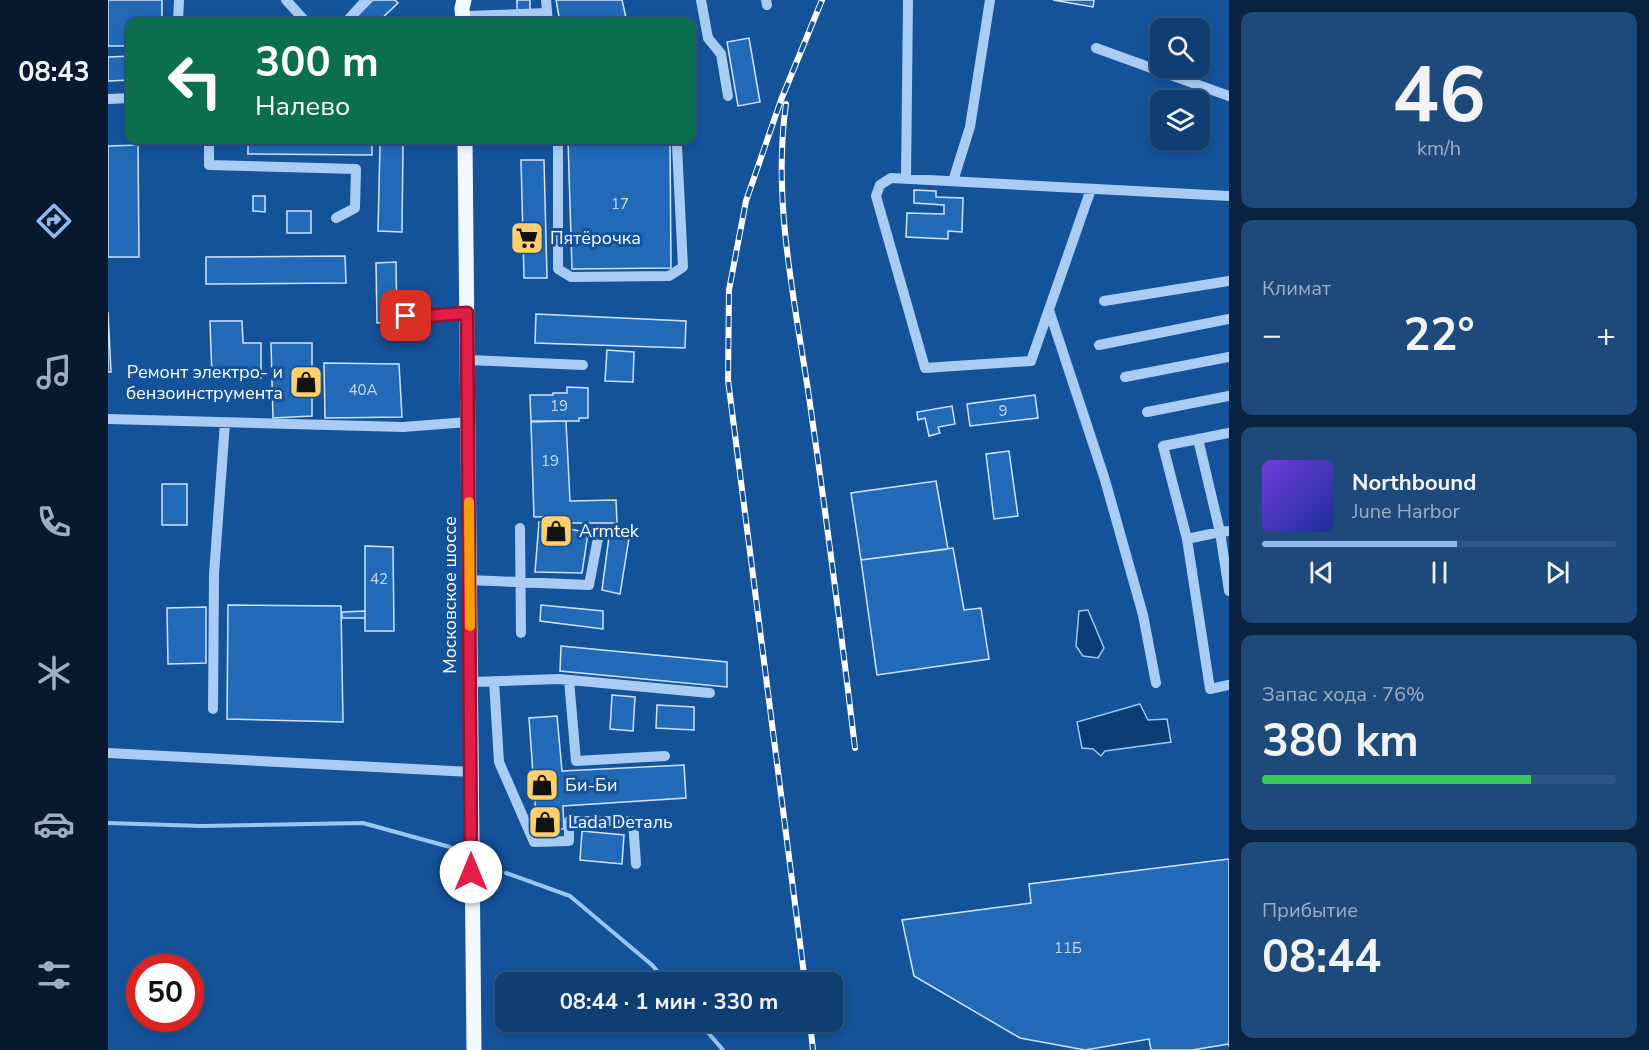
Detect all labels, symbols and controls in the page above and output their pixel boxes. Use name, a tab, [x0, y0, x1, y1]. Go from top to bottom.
map controls	[1150, 18, 1210, 150]
button: search	[1150, 18, 1210, 78]
text: 300 m	[255, 34, 379, 91]
icon: left	[156, 42, 234, 120]
text: 46	[1392, 42, 1486, 149]
text: 08:43	[18, 54, 90, 91]
text: Налево	[255, 88, 350, 125]
button: layers	[1150, 90, 1210, 150]
text: km/h	[1417, 135, 1461, 162]
house number: 17	[611, 194, 629, 214]
icon: directions	[33, 200, 75, 242]
supermarket icon: Пятёрочка	[509, 220, 545, 256]
place label: Пятёрочка	[550, 226, 641, 250]
text: Климат	[1262, 275, 1331, 302]
pin	[380, 290, 431, 341]
icon: arrive	[389, 299, 422, 332]
text: 22°	[1403, 305, 1475, 366]
text: −	[1262, 313, 1282, 358]
text: +	[1596, 313, 1616, 358]
icon: music	[33, 351, 75, 393]
place label: Ремонт электро- и бензоинструмента	[126, 360, 283, 405]
shop icon: Ремонт электро- и бензоинструмента	[288, 364, 324, 400]
house number: 40А	[349, 380, 378, 400]
house number: 19	[550, 396, 568, 416]
house number: 9	[998, 401, 1008, 421]
house number: 19	[541, 451, 559, 471]
text: Northbound	[1352, 468, 1476, 498]
text: June Harbor	[1352, 498, 1460, 525]
icon: phone	[33, 501, 75, 543]
shop icon: Armtek	[538, 513, 574, 549]
street label: Московское шоссе	[438, 516, 462, 674]
place label: Armtek	[579, 519, 640, 543]
icon: previous	[1305, 556, 1338, 589]
icon: pause	[1423, 556, 1456, 589]
icon: next	[1541, 556, 1574, 589]
house number: 42	[370, 569, 388, 589]
icon: climate	[33, 652, 75, 694]
text: Запас хода · 76%	[1262, 681, 1425, 708]
text: 380 km	[1262, 711, 1419, 772]
shop icon: Би-Би	[524, 767, 560, 803]
place label: Би-Би	[565, 773, 617, 797]
icon: car	[33, 803, 75, 845]
shop icon: Lada Dеталь	[527, 804, 563, 840]
place label: Lada Dеталь	[568, 810, 673, 834]
position arrow	[439, 840, 503, 904]
text: Прибытие	[1262, 897, 1358, 924]
text: 08:44	[1262, 927, 1381, 988]
house number: 11Б	[1054, 938, 1082, 958]
icon: filters	[33, 954, 75, 996]
speed limit sign: 50	[126, 954, 204, 1032]
text: 08:44 · 1 мин · 330 m	[560, 987, 778, 1017]

